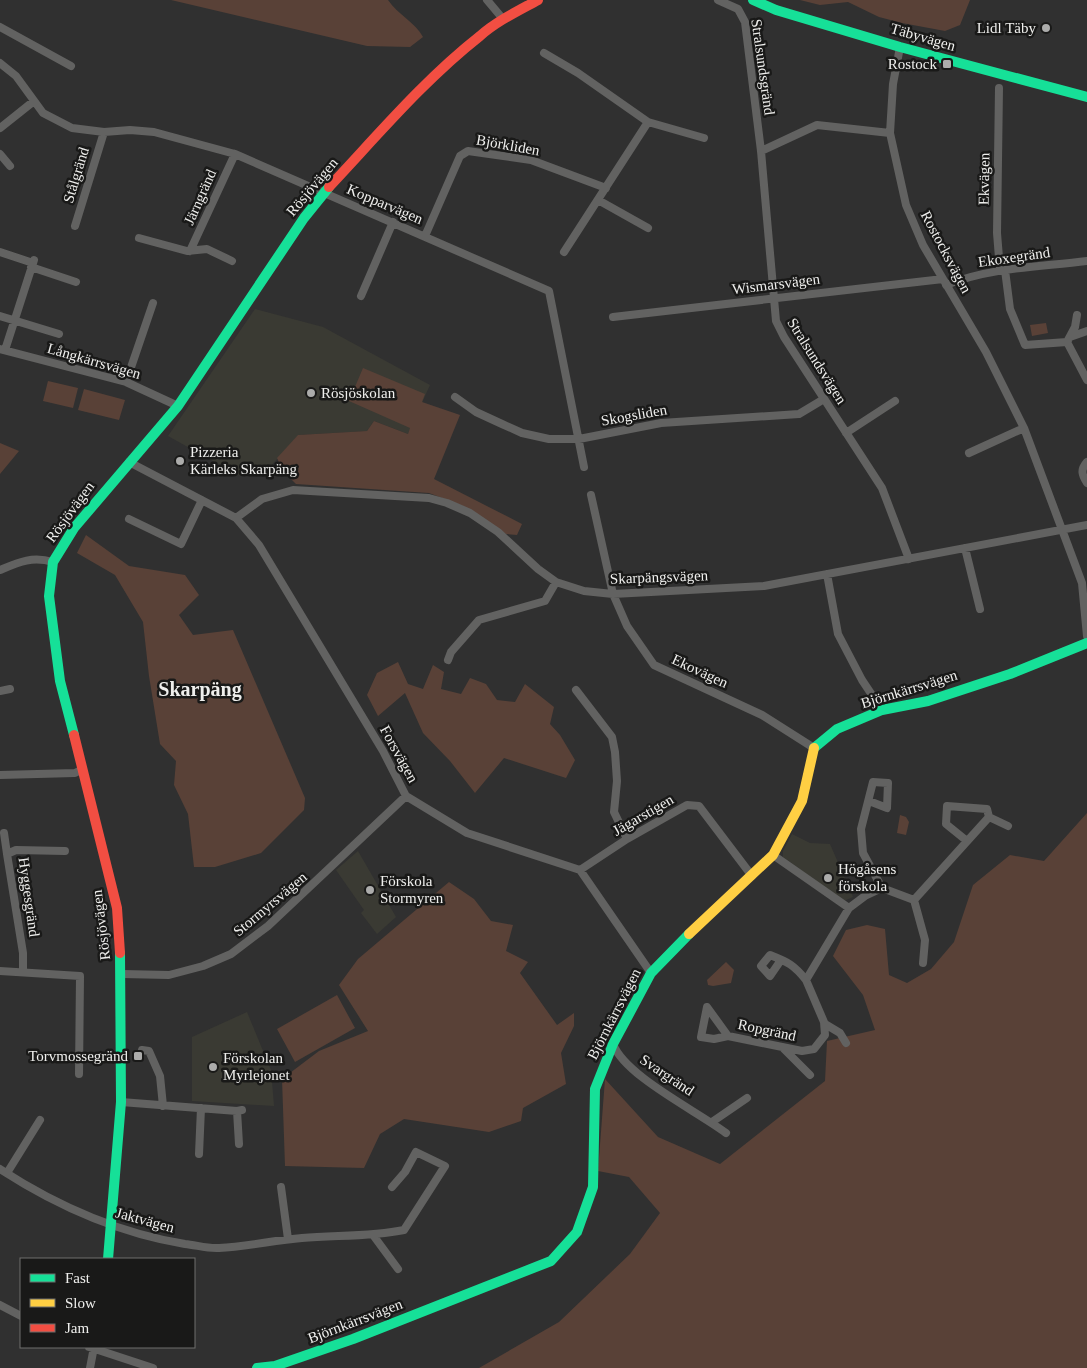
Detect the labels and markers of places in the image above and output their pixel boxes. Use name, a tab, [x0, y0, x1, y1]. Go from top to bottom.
place label: Lidl Täby	[977, 20, 1037, 36]
marker: Lidl Täby	[1040, 22, 1052, 34]
place label: Rostock	[888, 56, 937, 72]
marker: Rostock	[941, 58, 953, 70]
place label: Rösjöskolan	[321, 385, 396, 401]
marker: Rösjöskolan	[305, 387, 317, 399]
place label: Pizzeria Kärleks Skarpäng	[190, 444, 298, 477]
marker: Pizzeria Kärleks Skarpäng	[174, 455, 186, 467]
place label: Högåsens förskola	[838, 861, 896, 894]
marker: Högåsens förskola	[822, 872, 834, 884]
place label: Förskola Stormyren	[380, 873, 444, 906]
marker: Förskola Stormyren	[364, 884, 376, 896]
place label: Torvmossegränd	[28, 1048, 128, 1064]
marker: Torvmossegränd	[132, 1050, 144, 1062]
place label: Förskolan Myrlejonet	[223, 1050, 290, 1083]
marker: Förskolan Myrlejonet	[207, 1061, 219, 1073]

